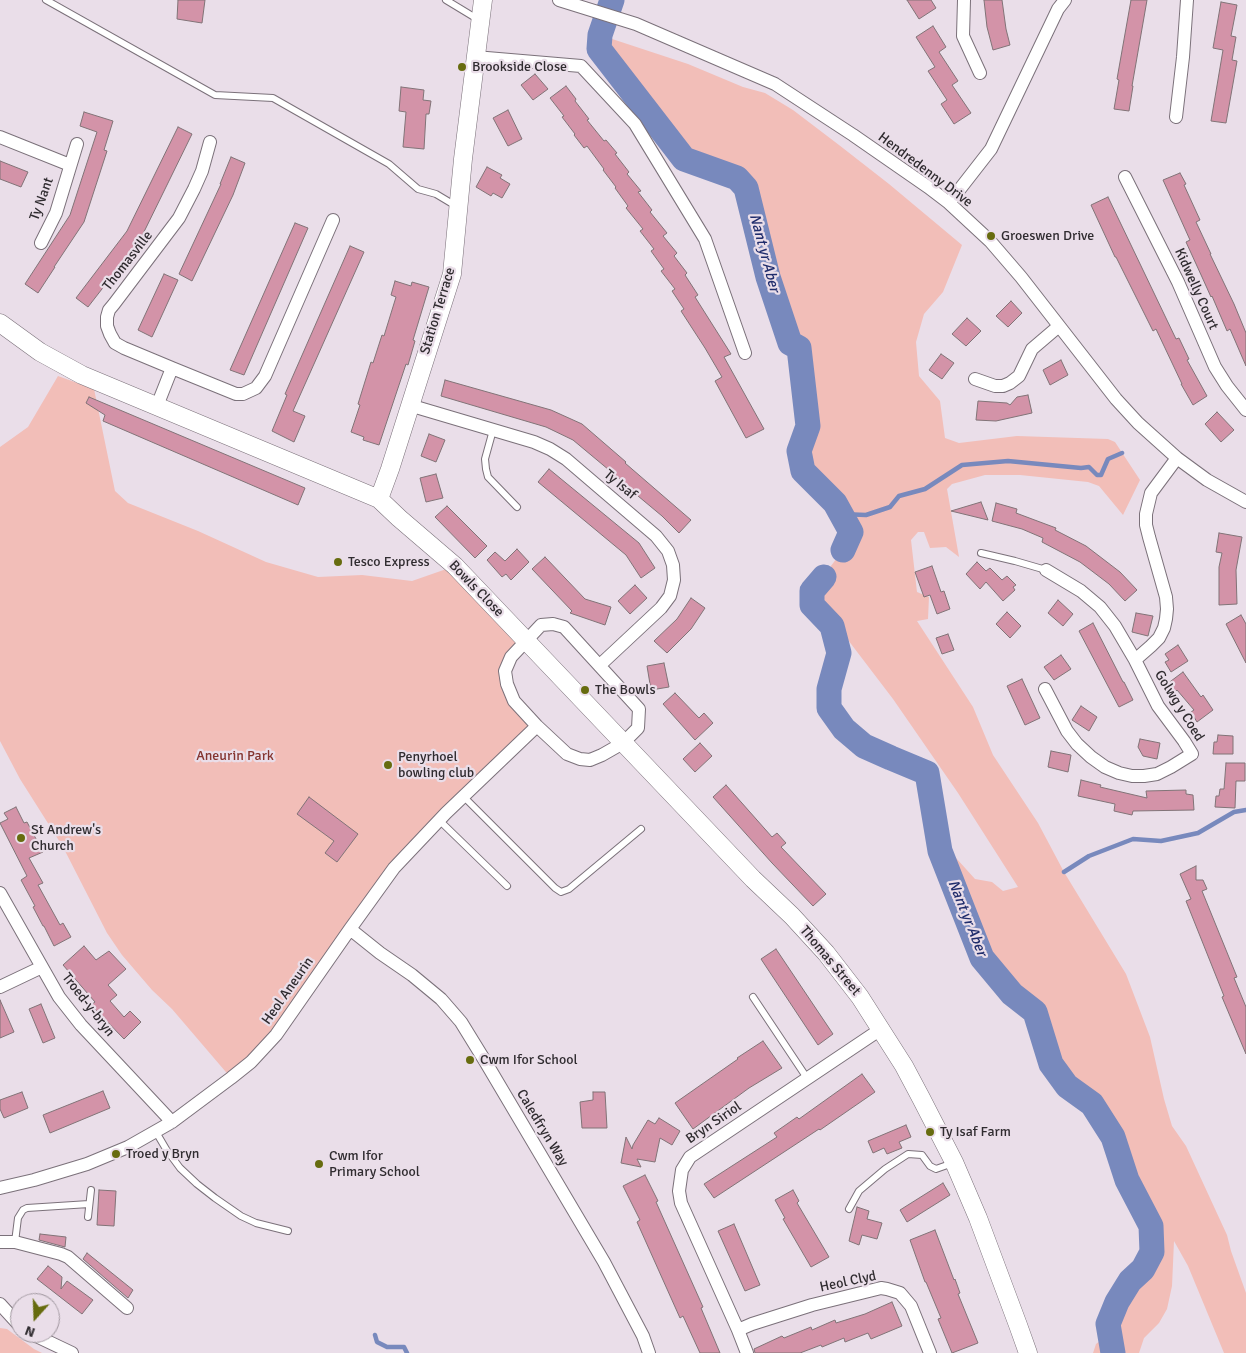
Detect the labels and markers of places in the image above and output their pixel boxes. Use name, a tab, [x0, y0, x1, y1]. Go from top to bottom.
place label: Brookside Close	[472, 59, 567, 75]
marker: Brookside Close	[456, 61, 468, 73]
place label: Groeswen Drive	[1001, 228, 1094, 244]
marker: Groeswen Drive	[985, 230, 997, 242]
place label: Tesco Express	[348, 554, 430, 570]
marker: Tesco Express	[332, 556, 344, 568]
place label: The Bowls	[595, 682, 656, 698]
marker: The Bowls	[579, 684, 591, 696]
place label: Penyrhoel bowling club	[398, 749, 474, 782]
marker: Penyrhoel bowling club	[382, 759, 394, 771]
place label: St Andrew's Church	[31, 822, 101, 854]
marker: St Andrew's Church	[15, 832, 27, 844]
place label: Cwm Ifor School	[480, 1052, 578, 1068]
marker: Cwm Ifor School	[464, 1054, 476, 1066]
place label: Ty Isaf Farm	[940, 1124, 1011, 1140]
marker: Ty Isaf Farm	[924, 1126, 936, 1138]
place label: Troed y Bryn	[126, 1146, 199, 1162]
marker: Troed y Bryn	[110, 1148, 122, 1160]
place label: Cwm Ifor Primary School	[329, 1148, 420, 1180]
marker: Cwm Ifor Primary School	[313, 1158, 325, 1170]

